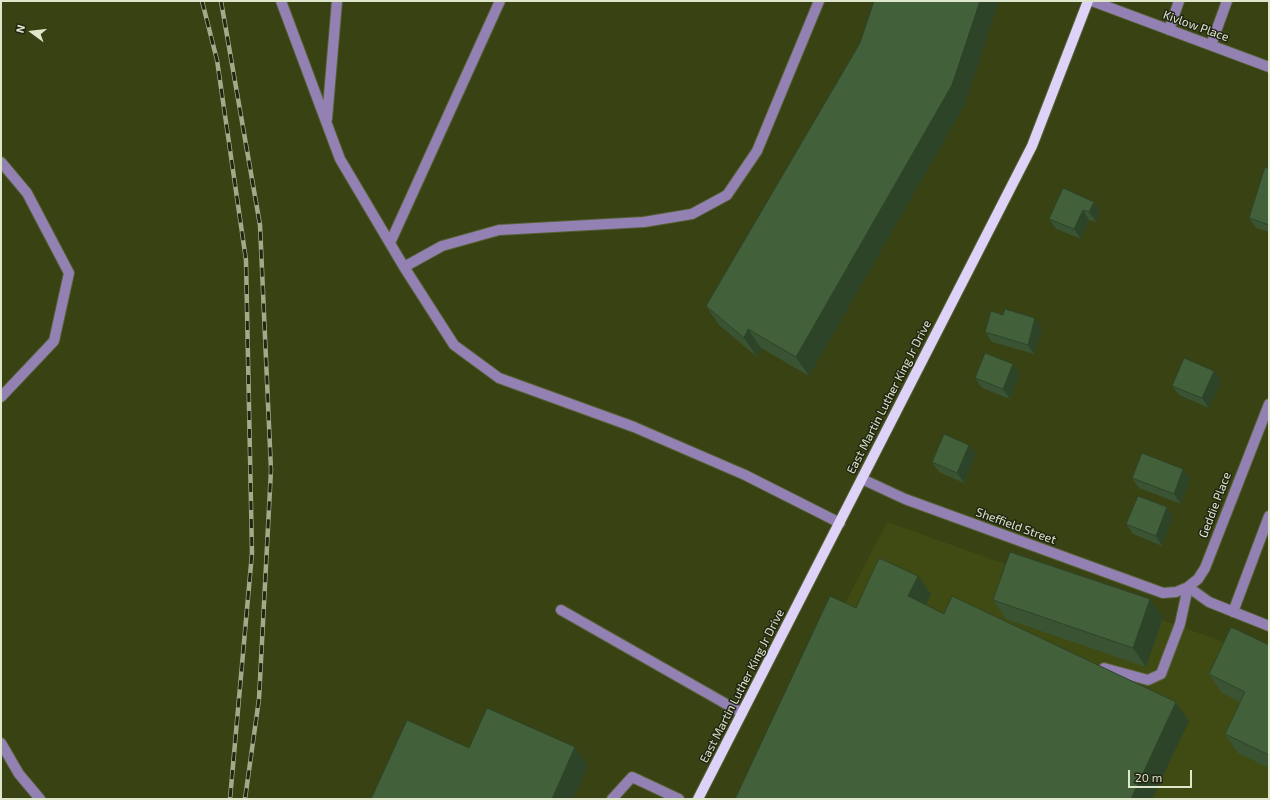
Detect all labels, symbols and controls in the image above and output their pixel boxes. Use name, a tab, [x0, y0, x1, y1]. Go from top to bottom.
street label: Kivlow Place	[1161, 7, 1231, 45]
north arrow	[12, 12, 52, 52]
text: N	[13, 23, 27, 34]
street label: East Martin Luther King Jr Drive	[844, 318, 934, 476]
street label: Geddie Place	[1196, 470, 1234, 540]
street label: Sheffield Street	[974, 505, 1058, 547]
street label: East Martin Luther King Jr Drive	[697, 607, 787, 765]
scale bar	[1130, 762, 1194, 788]
text: 20 m	[1135, 770, 1162, 784]

